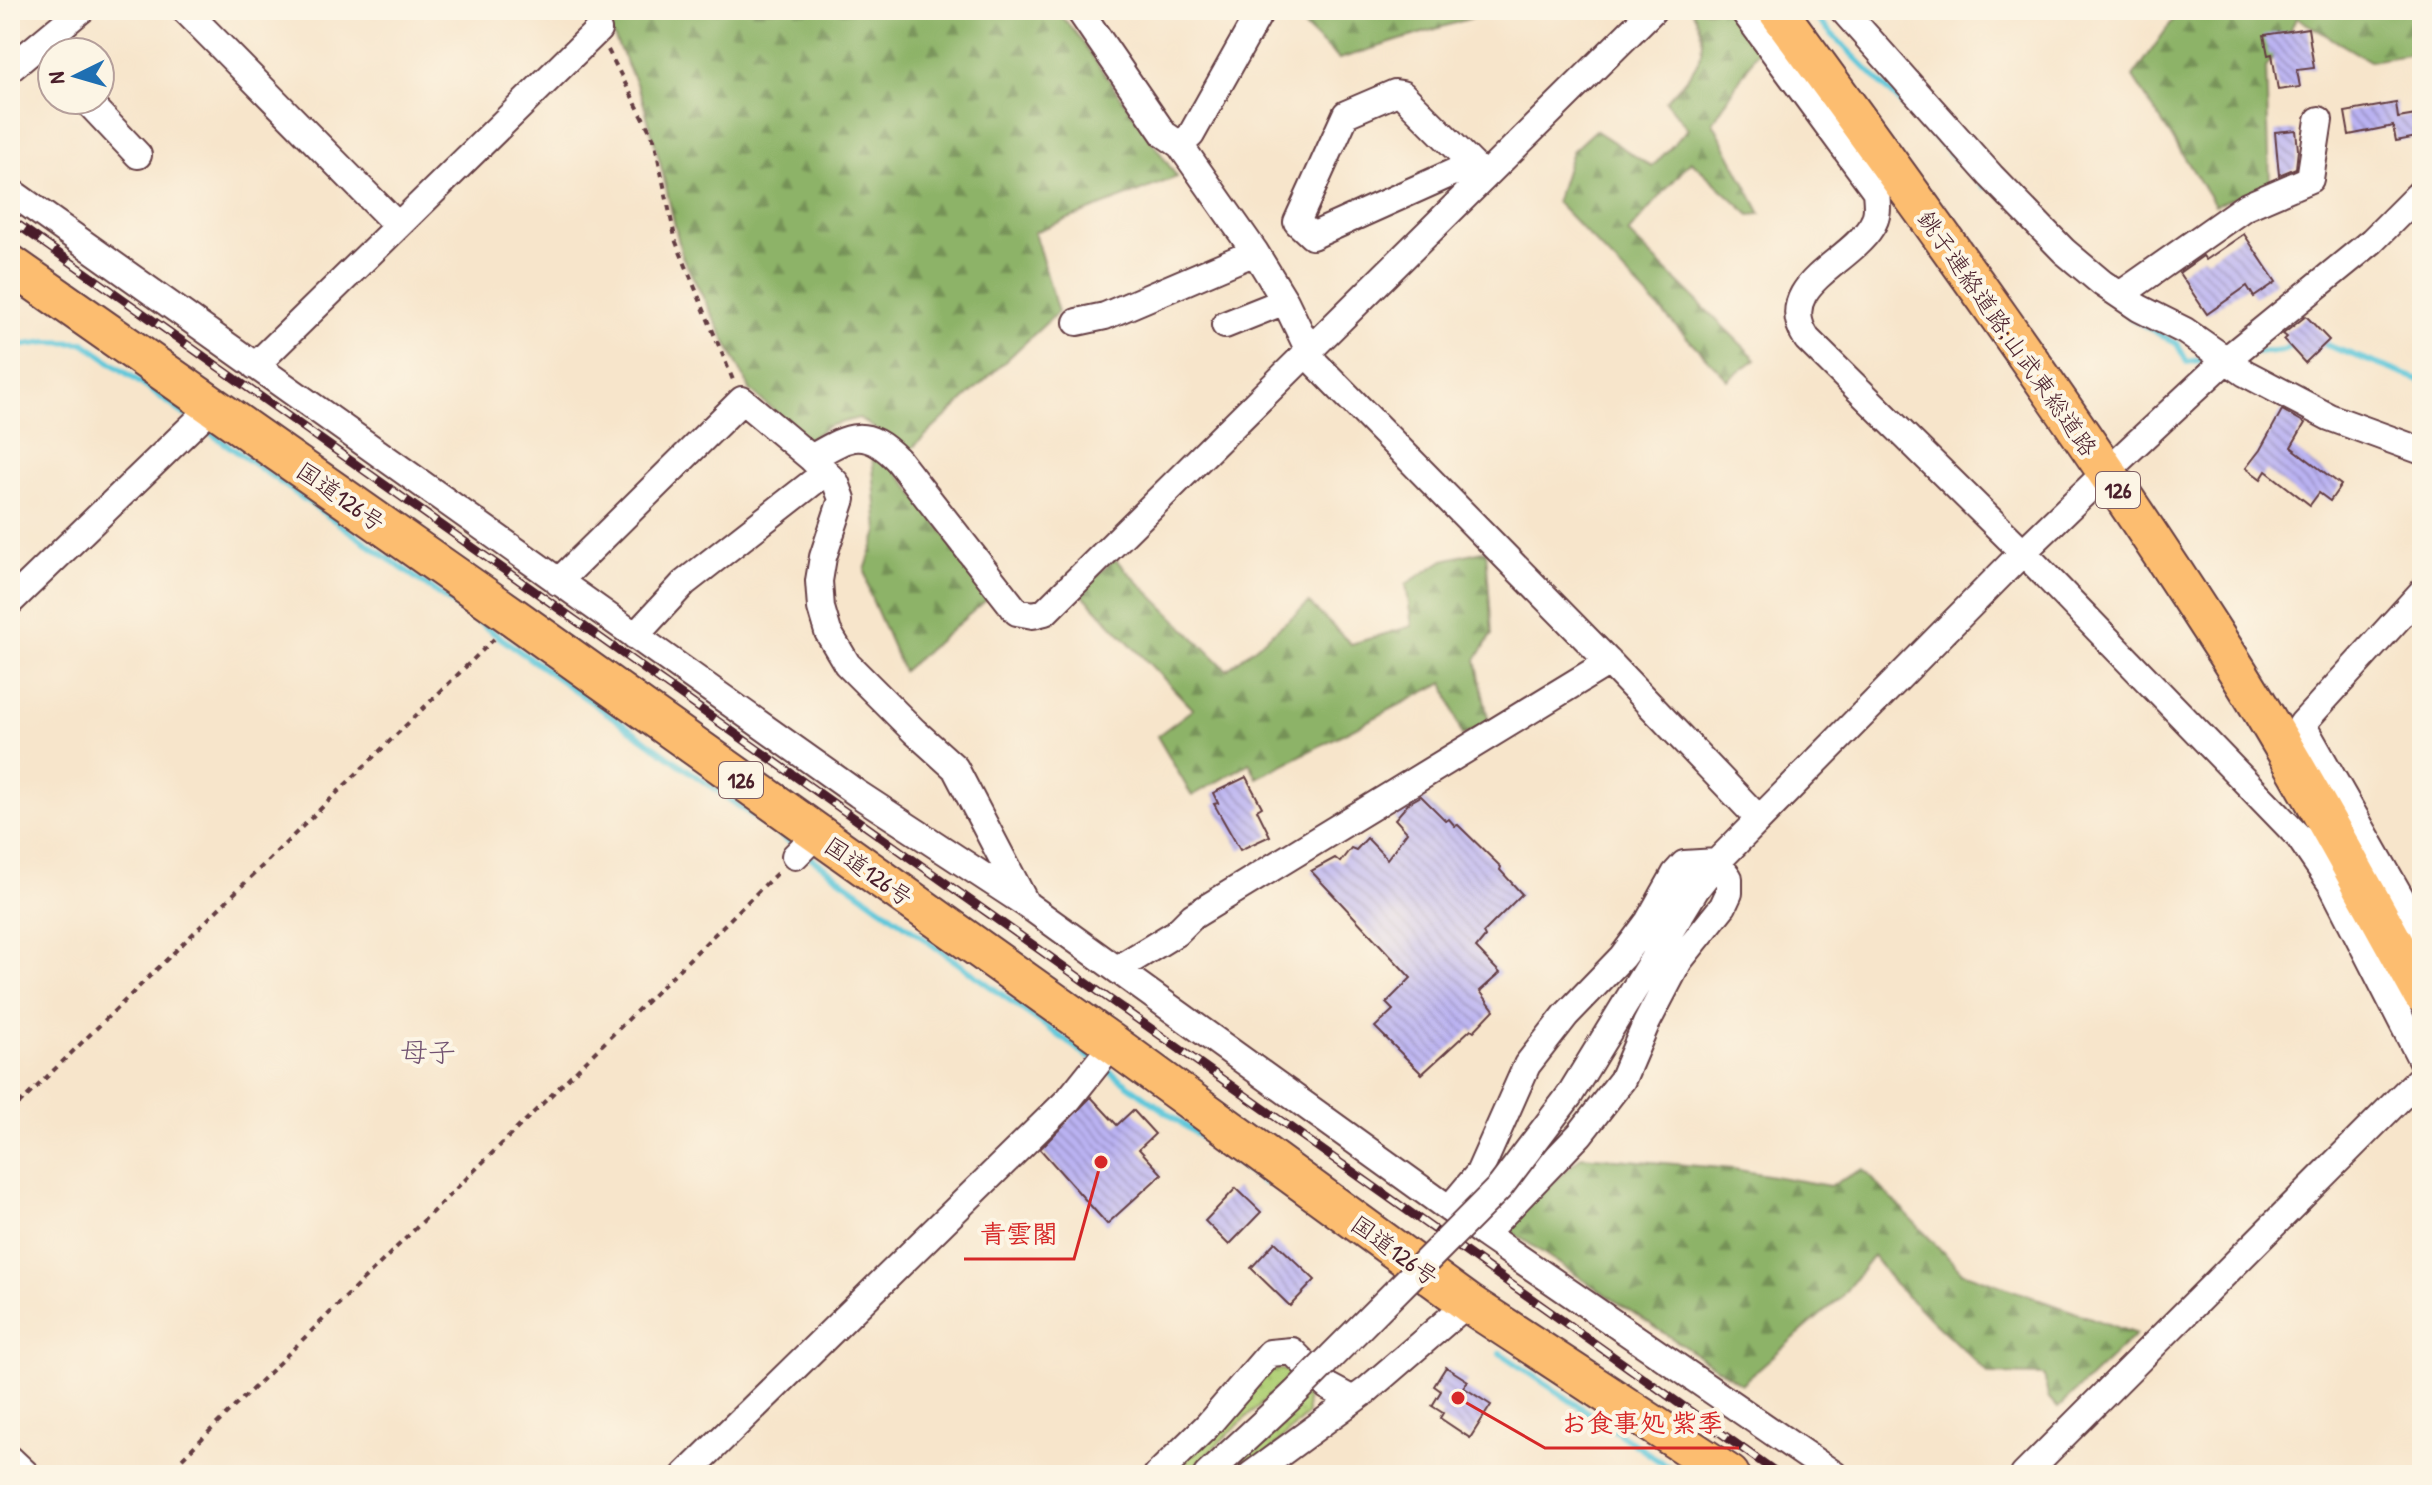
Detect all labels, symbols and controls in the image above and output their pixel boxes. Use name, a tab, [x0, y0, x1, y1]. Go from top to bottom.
north arrow	[36, 36, 116, 116]
text: N	[41, 70, 72, 85]
street label: 銚子連絡道路;山武東総道路	[1911, 204, 2105, 462]
street label: 国道126号	[290, 454, 392, 538]
road number: 126	[2096, 472, 2140, 508]
road number: 126	[719, 762, 763, 798]
street label: 国道126号	[818, 829, 920, 913]
district label: 母子	[400, 1033, 456, 1071]
street label: 国道126号	[1345, 1207, 1445, 1293]
callout: 青雲閣	[964, 1209, 1074, 1259]
text: 青雲閣	[980, 1216, 1058, 1251]
callout: お食事処 紫季	[1545, 1398, 1739, 1448]
text: お食事処 紫季	[1561, 1405, 1723, 1440]

